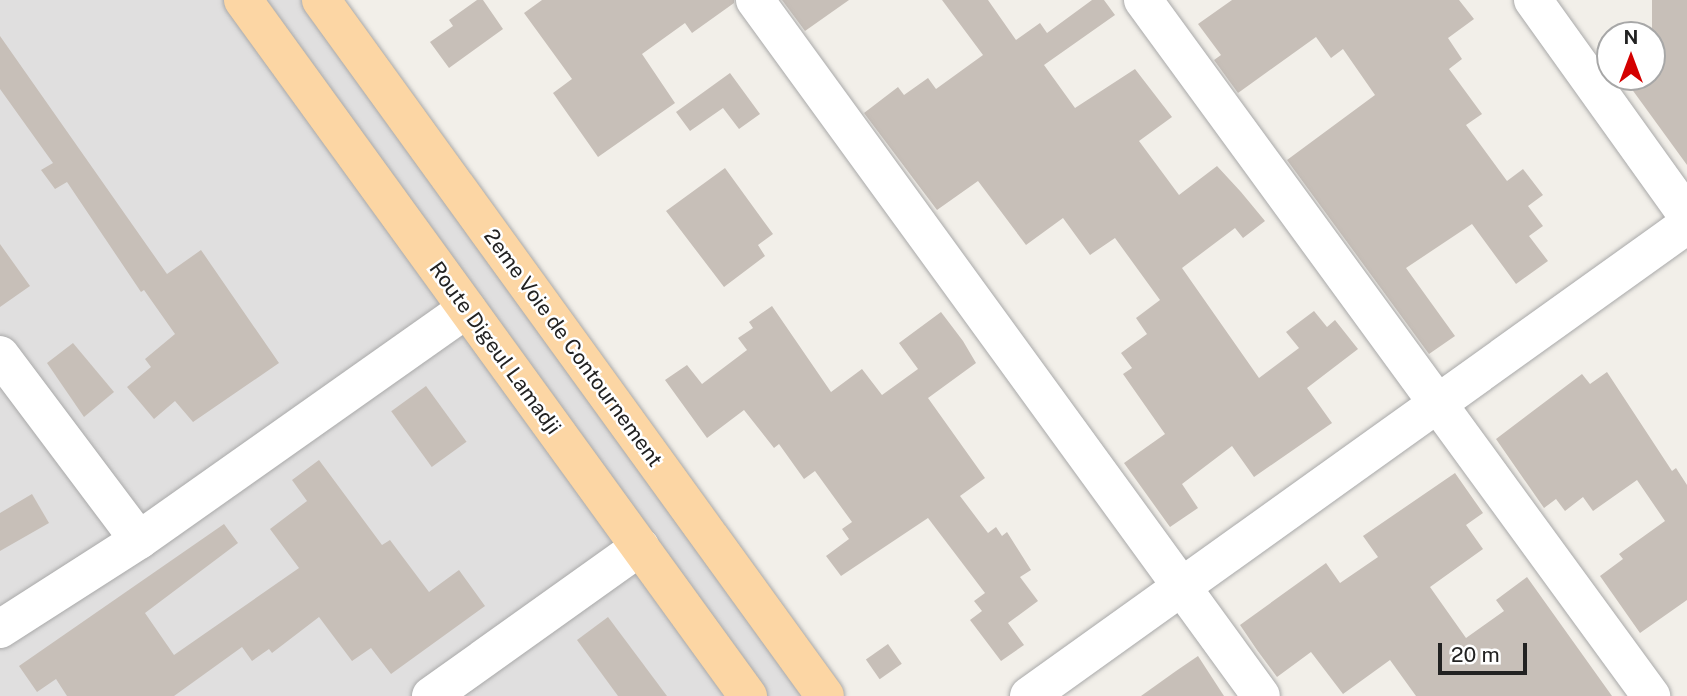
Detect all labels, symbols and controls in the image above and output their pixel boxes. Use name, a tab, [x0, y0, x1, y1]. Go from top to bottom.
north arrow	[1596, 21, 1666, 91]
text: N	[1624, 26, 1638, 48]
street label: 2eme Voie de Contournement	[478, 224, 668, 472]
street label: Route Digeul Lamadji	[424, 257, 566, 439]
scale bar	[1442, 630, 1531, 674]
text: 20 m	[1451, 642, 1500, 667]

